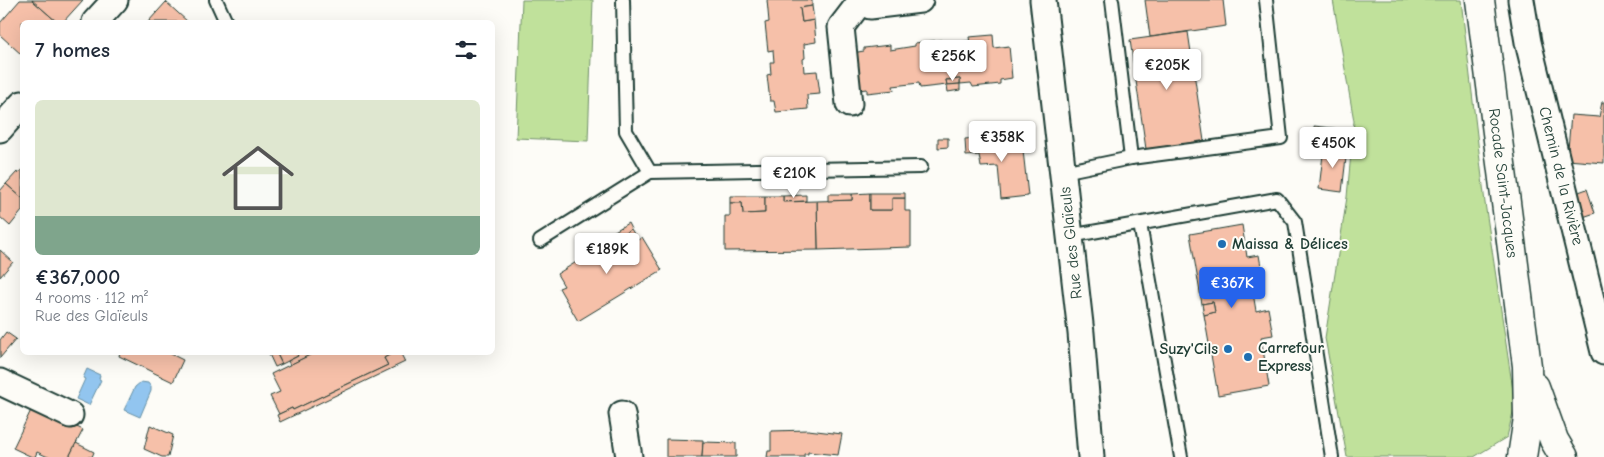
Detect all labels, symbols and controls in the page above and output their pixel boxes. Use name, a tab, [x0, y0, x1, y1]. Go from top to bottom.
icon: filters	[452, 36, 480, 64]
text: 7 homes	[35, 38, 110, 62]
pin: €256K	[918, 39, 988, 82]
text: €256K	[931, 47, 975, 65]
pin: €205K	[1132, 48, 1202, 91]
text: €205K	[1144, 56, 1190, 74]
street label: Chemin de la Rivière	[1535, 105, 1587, 247]
street label: Rocade Saint-Jacques	[1485, 107, 1521, 259]
pin: €358K	[967, 120, 1037, 163]
pin: €450K	[1298, 126, 1368, 169]
text: €358K	[980, 128, 1024, 146]
icon: home	[213, 133, 303, 223]
text: €450K	[1310, 134, 1356, 152]
pin: €210K	[759, 156, 829, 199]
text: €210K	[772, 164, 816, 182]
street label: Rue des Glaïeuls	[1056, 186, 1086, 300]
pin: €189K	[572, 232, 642, 275]
place label: Maissa & Délices	[1232, 235, 1348, 253]
marker: Maissa & Délices	[1216, 238, 1228, 250]
text: €189K	[586, 240, 628, 258]
text: €367,000	[35, 265, 120, 289]
pin: €367K	[1197, 266, 1267, 309]
text: €367K	[1210, 274, 1254, 292]
text: 4 rooms · 112 m²	[35, 289, 148, 307]
text: Rue des Glaïeuls	[35, 307, 148, 325]
place label: Carrefour Express	[1258, 339, 1324, 375]
place label: Suzy'Cils	[1159, 340, 1218, 358]
marker: Suzy'Cils	[1222, 343, 1234, 355]
marker: Carrefour Express	[1242, 351, 1254, 363]

